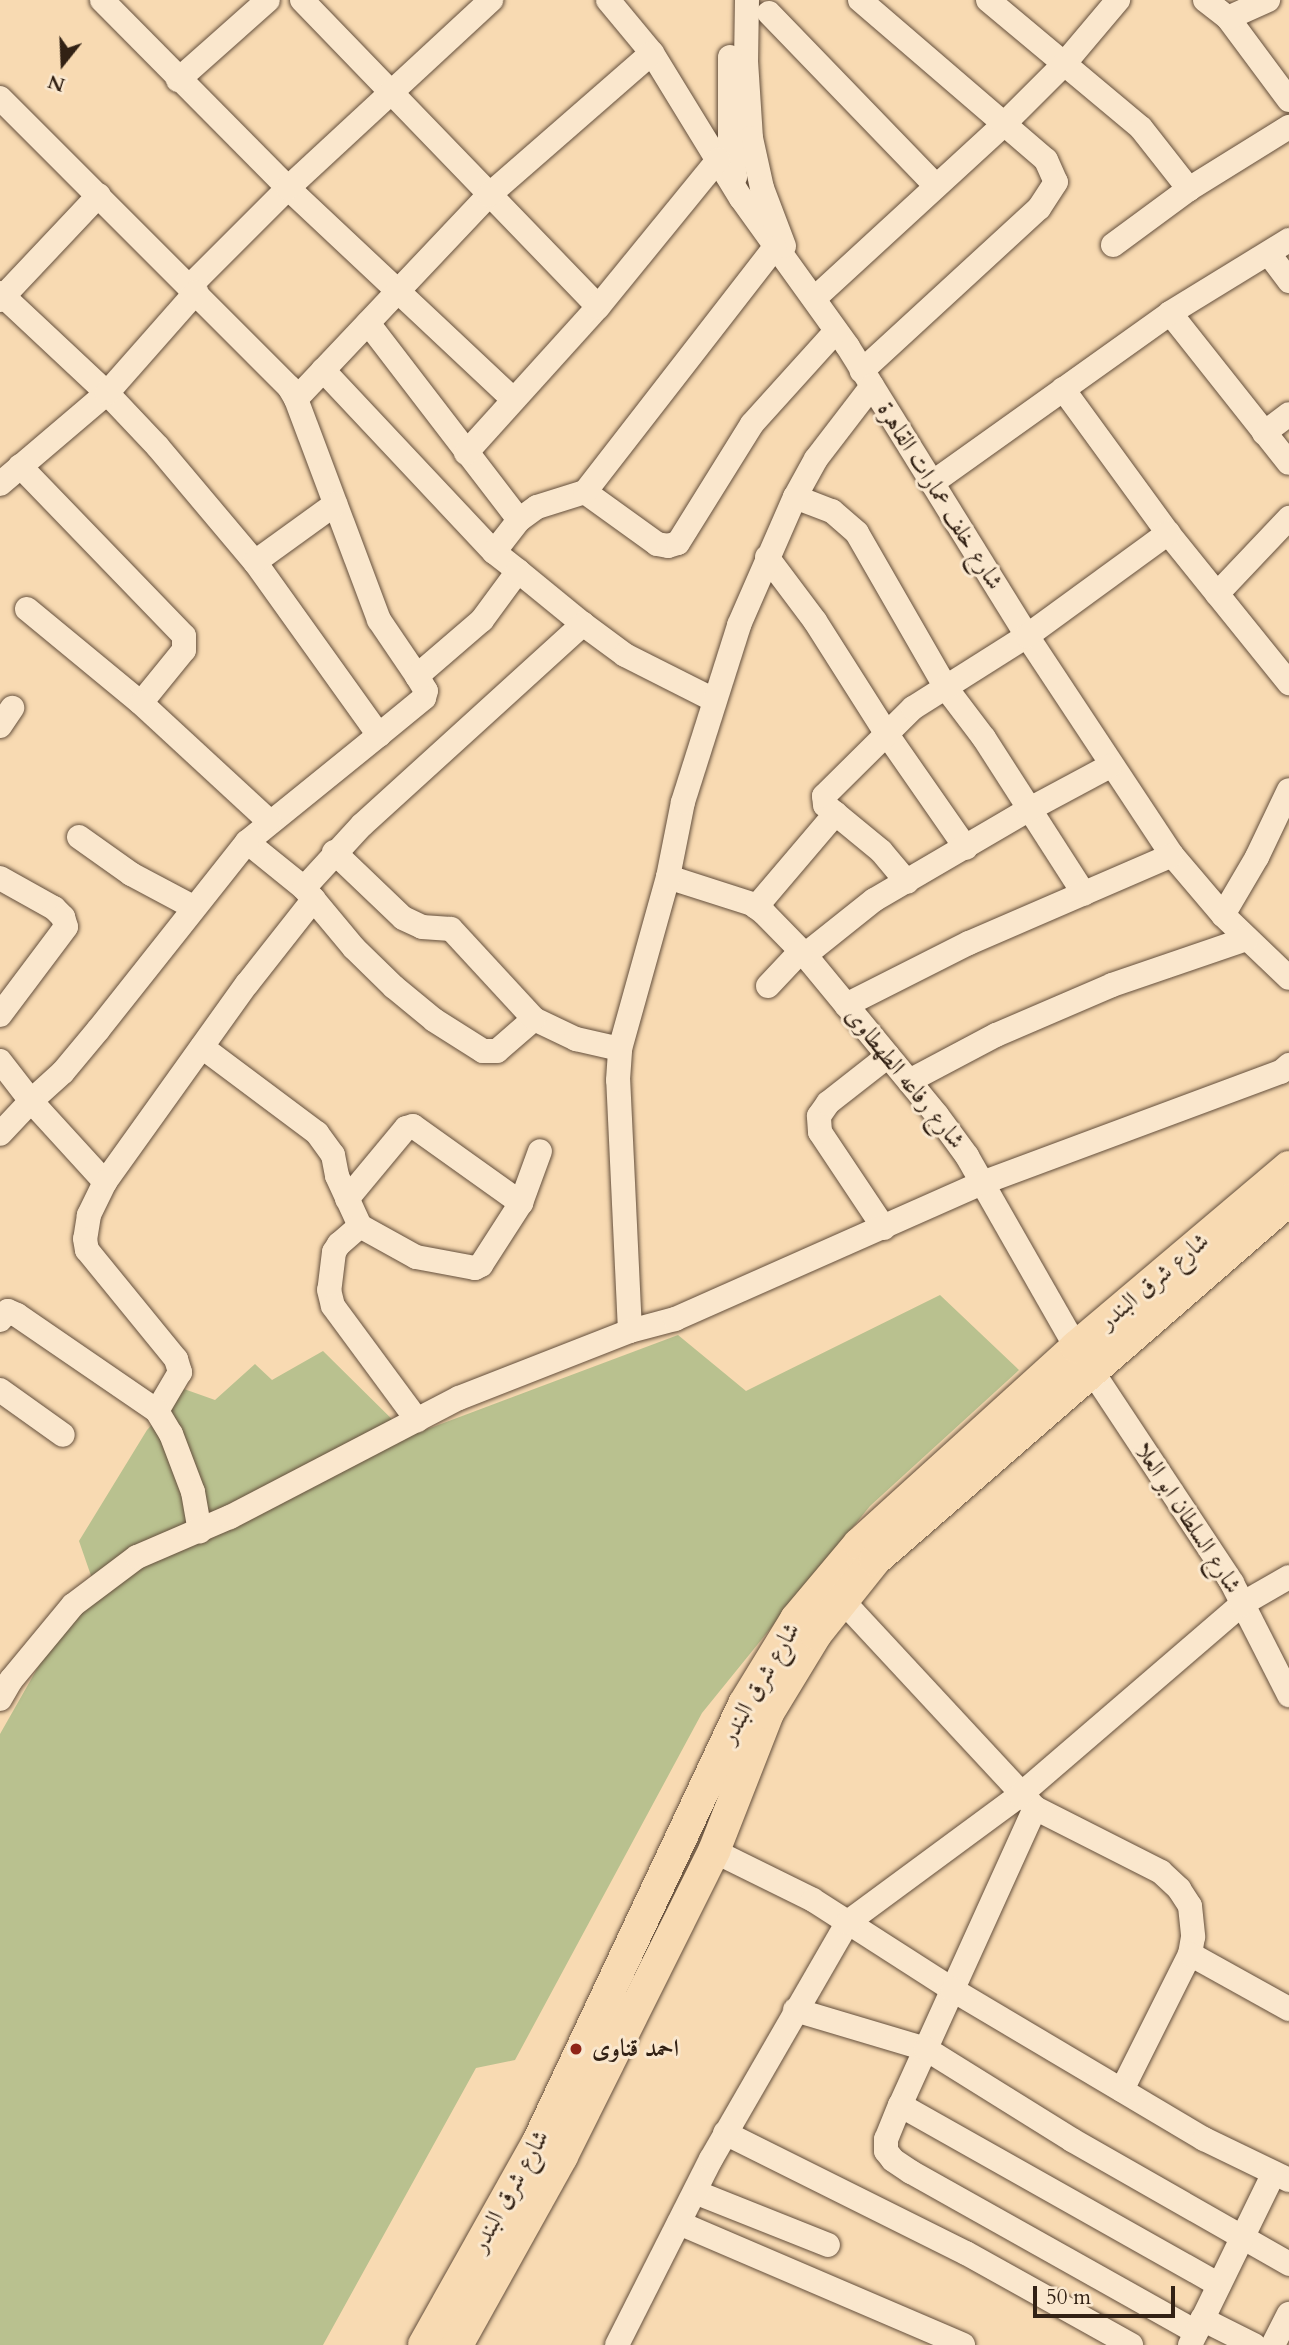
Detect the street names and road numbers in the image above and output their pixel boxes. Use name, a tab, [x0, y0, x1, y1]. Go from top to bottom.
street label: شارع خلف عمارات القاهرة	[871, 397, 1009, 595]
street label: شارع رفاعه الطهطاوى	[839, 1001, 971, 1155]
street label: شارع شرق البندر	[1093, 1227, 1215, 1335]
street label: شارع السلطان ابو العلا	[1129, 1437, 1247, 1599]
street label: شارع شرق البندر	[714, 1618, 806, 1748]
street label: شارع شرق البندر	[465, 2125, 555, 2257]

